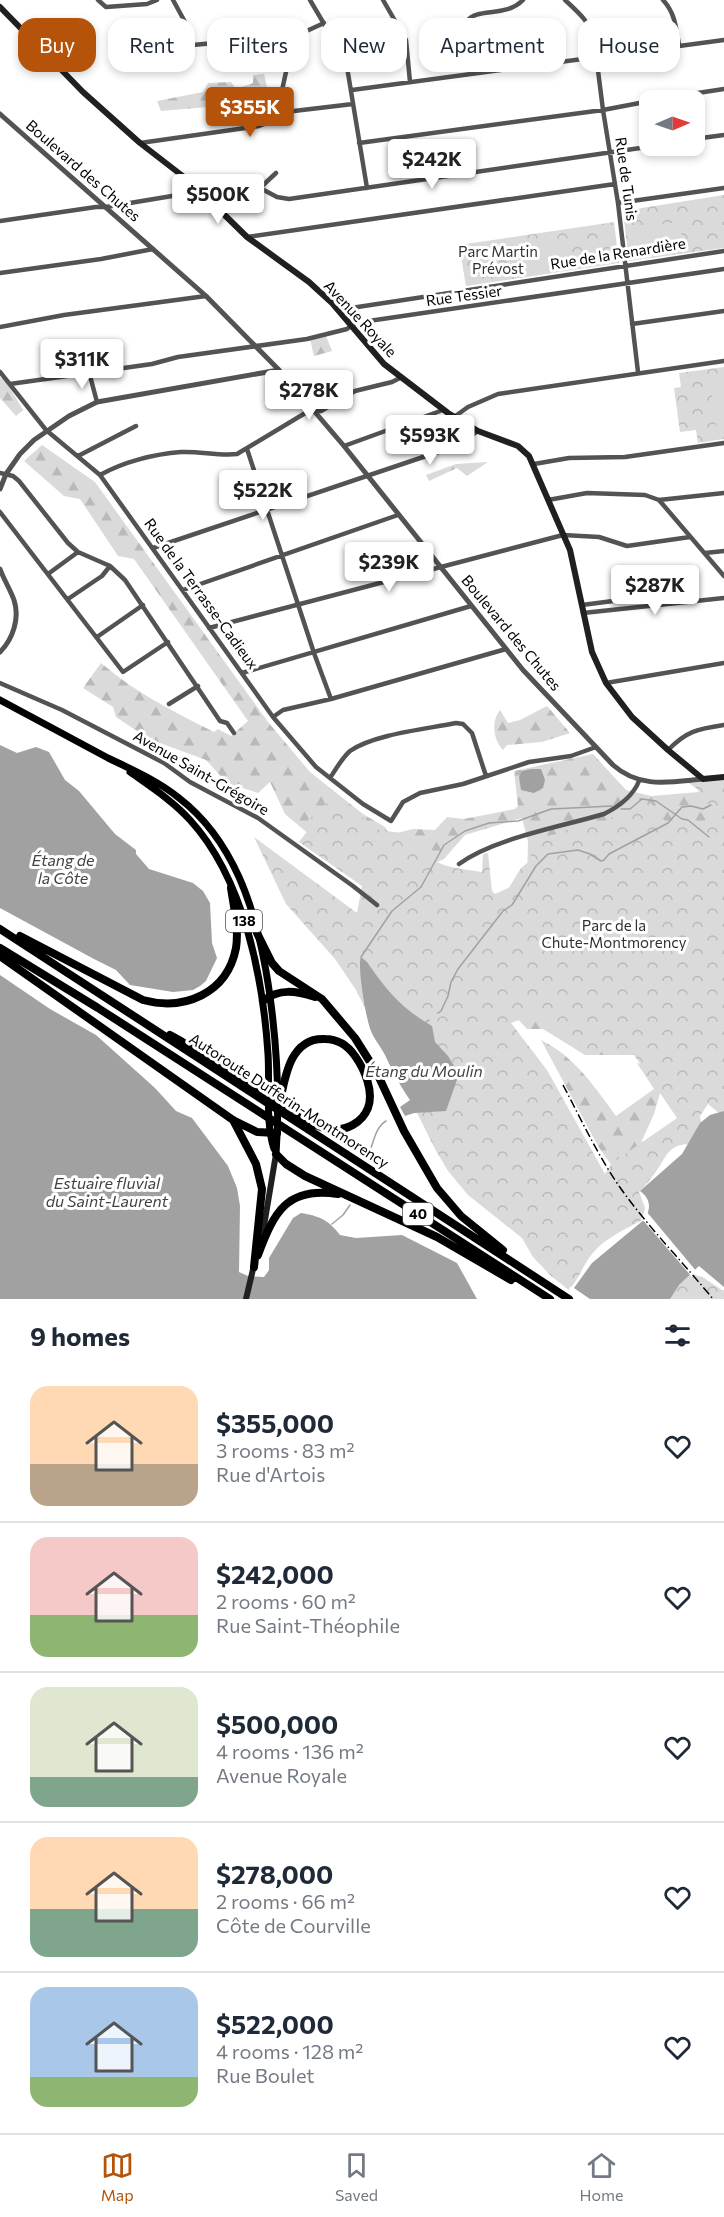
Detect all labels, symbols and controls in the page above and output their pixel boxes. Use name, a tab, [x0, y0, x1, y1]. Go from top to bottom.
chip: Buy	[18, 18, 96, 72]
chip: Rent	[108, 18, 195, 72]
chip: Filters	[207, 18, 309, 72]
chip: New	[321, 18, 407, 72]
chip: Apartment	[419, 18, 566, 72]
chip: House	[578, 18, 680, 72]
pin: $355K	[208, 87, 292, 138]
north arrow	[639, 90, 705, 156]
map controls	[639, 90, 705, 156]
text: $355K	[220, 94, 280, 118]
street label: Boulevard des Chutes	[23, 116, 145, 225]
street label: Rue de Tunis	[612, 136, 642, 222]
pin: $242K	[390, 139, 474, 190]
text: $242K	[402, 146, 462, 170]
pin: $500K	[176, 174, 260, 225]
text: $500K	[186, 181, 250, 205]
street label: Rue de la Renardière	[549, 233, 687, 273]
park label: Parc Martin Prévost	[458, 242, 538, 277]
street label: Avenue Royale	[321, 276, 401, 360]
street label: Rue Tessier	[425, 281, 503, 309]
pin: $311K	[40, 339, 124, 390]
text: $311K	[54, 346, 110, 370]
pin: $278K	[267, 370, 351, 421]
text: $278K	[279, 377, 339, 401]
pin: $593K	[388, 415, 472, 466]
text: $593K	[400, 422, 461, 446]
pin: $522K	[221, 470, 305, 521]
text: $522K	[233, 477, 293, 501]
street label: Rue de la Terrasse-Cadieux	[141, 515, 263, 672]
pin: $239K	[347, 542, 431, 593]
text: $239K	[359, 549, 419, 573]
pin: $287K	[613, 565, 697, 616]
street label: Boulevard des Chutes	[458, 571, 566, 694]
text: $287K	[625, 572, 685, 596]
street label: Avenue Saint-Grégoire	[131, 726, 273, 818]
water label: Étang de la Côte	[32, 850, 95, 887]
road number: 138	[226, 910, 262, 932]
park label: Parc de la Chute-Montmorency	[542, 916, 687, 951]
street label: Autoroute Dufferin-Montmorency	[186, 1029, 393, 1172]
water label: Étang du Moulin	[365, 1061, 483, 1080]
water label: Estuaire fluvial du Saint-Laurent	[46, 1173, 169, 1210]
road number: 40	[403, 1203, 433, 1225]
icon: filters	[661, 1319, 694, 1352]
text: 9 homes	[30, 1320, 130, 1351]
text: $355,000	[216, 1407, 334, 1438]
icon: home	[78, 1410, 150, 1482]
icon: heart	[661, 1430, 694, 1463]
text: 3 rooms · 83 m²	[216, 1438, 355, 1462]
text: Rue d'Artois	[216, 1462, 325, 1486]
text: $242,000	[216, 1558, 334, 1589]
icon: home	[78, 1561, 150, 1633]
icon: heart	[661, 1581, 694, 1614]
text: 2 rooms · 60 m²	[216, 1589, 356, 1613]
text: Rue Saint-Théophile	[216, 1613, 400, 1637]
text: $500,000	[216, 1708, 338, 1739]
icon: home	[78, 1711, 150, 1783]
icon: heart	[661, 1731, 694, 1764]
text: 4 rooms · 136 m²	[216, 1739, 364, 1763]
text: Avenue Royale	[216, 1763, 347, 1787]
text: $278,000	[216, 1858, 333, 1889]
icon: home	[78, 1861, 150, 1933]
icon: heart	[661, 1881, 694, 1914]
text: 2 rooms · 66 m²	[216, 1889, 355, 1913]
text: Côte de Courville	[216, 1913, 371, 1937]
text: $522,000	[216, 2008, 334, 2039]
icon: home	[78, 2011, 150, 2083]
icon: heart	[661, 2031, 694, 2064]
text: 4 rooms · 128 m²	[216, 2039, 363, 2063]
text: Rue Boulet	[216, 2063, 315, 2087]
tab: Map	[101, 2149, 134, 2204]
tab: Saved	[335, 2149, 378, 2204]
tab: Home	[579, 2149, 623, 2204]

